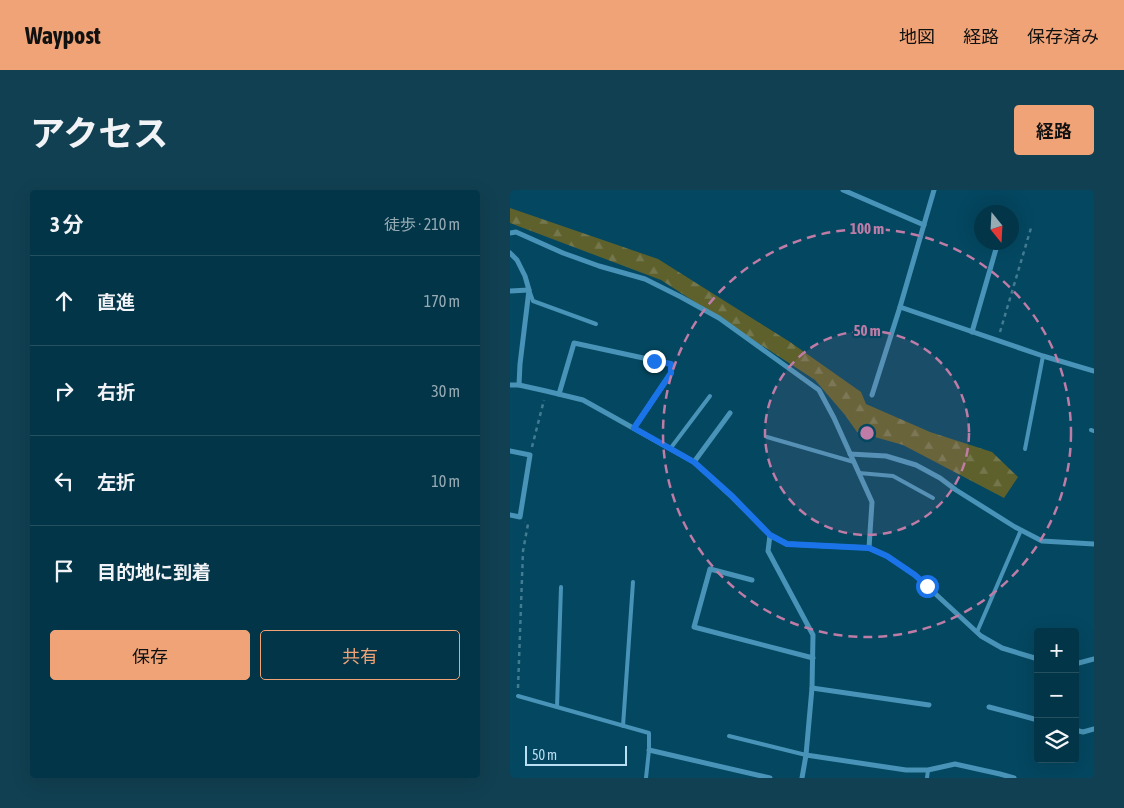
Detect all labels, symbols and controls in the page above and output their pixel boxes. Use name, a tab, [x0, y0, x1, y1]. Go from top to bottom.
text: Waypost	[25, 22, 101, 49]
text: 地図	[899, 26, 935, 47]
text: 経路	[963, 26, 999, 47]
text: 保存済み	[1027, 26, 1099, 47]
button: 経路	[1014, 105, 1094, 155]
text: アクセス	[30, 113, 168, 153]
north arrow	[974, 205, 1019, 250]
text: 3 分	[50, 212, 84, 236]
text: 徒歩 · 210 m	[384, 215, 460, 233]
text: 100 m	[850, 220, 884, 237]
icon: ahead	[50, 287, 78, 315]
text: 直進	[97, 291, 135, 313]
text: 170 m	[424, 292, 460, 310]
text: 50 m	[854, 322, 881, 339]
route end	[643, 350, 666, 373]
icon: right	[50, 377, 78, 405]
text: 右折	[97, 381, 135, 403]
text: 30 m	[431, 382, 460, 400]
centre of rings	[858, 424, 876, 442]
icon: left	[50, 467, 78, 495]
text: 左折	[97, 471, 135, 493]
text: 10 m	[431, 472, 460, 490]
icon: arrive	[50, 557, 78, 585]
text: 目的地に到着	[97, 561, 211, 583]
route start	[916, 575, 939, 598]
map controls	[1034, 628, 1079, 763]
button: +	[1034, 628, 1079, 673]
button: 保存	[50, 630, 250, 680]
button: 共有	[260, 630, 460, 680]
button: −	[1034, 673, 1079, 718]
button: layers	[1034, 718, 1079, 763]
scale bar	[525, 743, 628, 766]
text: 50 m	[532, 747, 557, 763]

